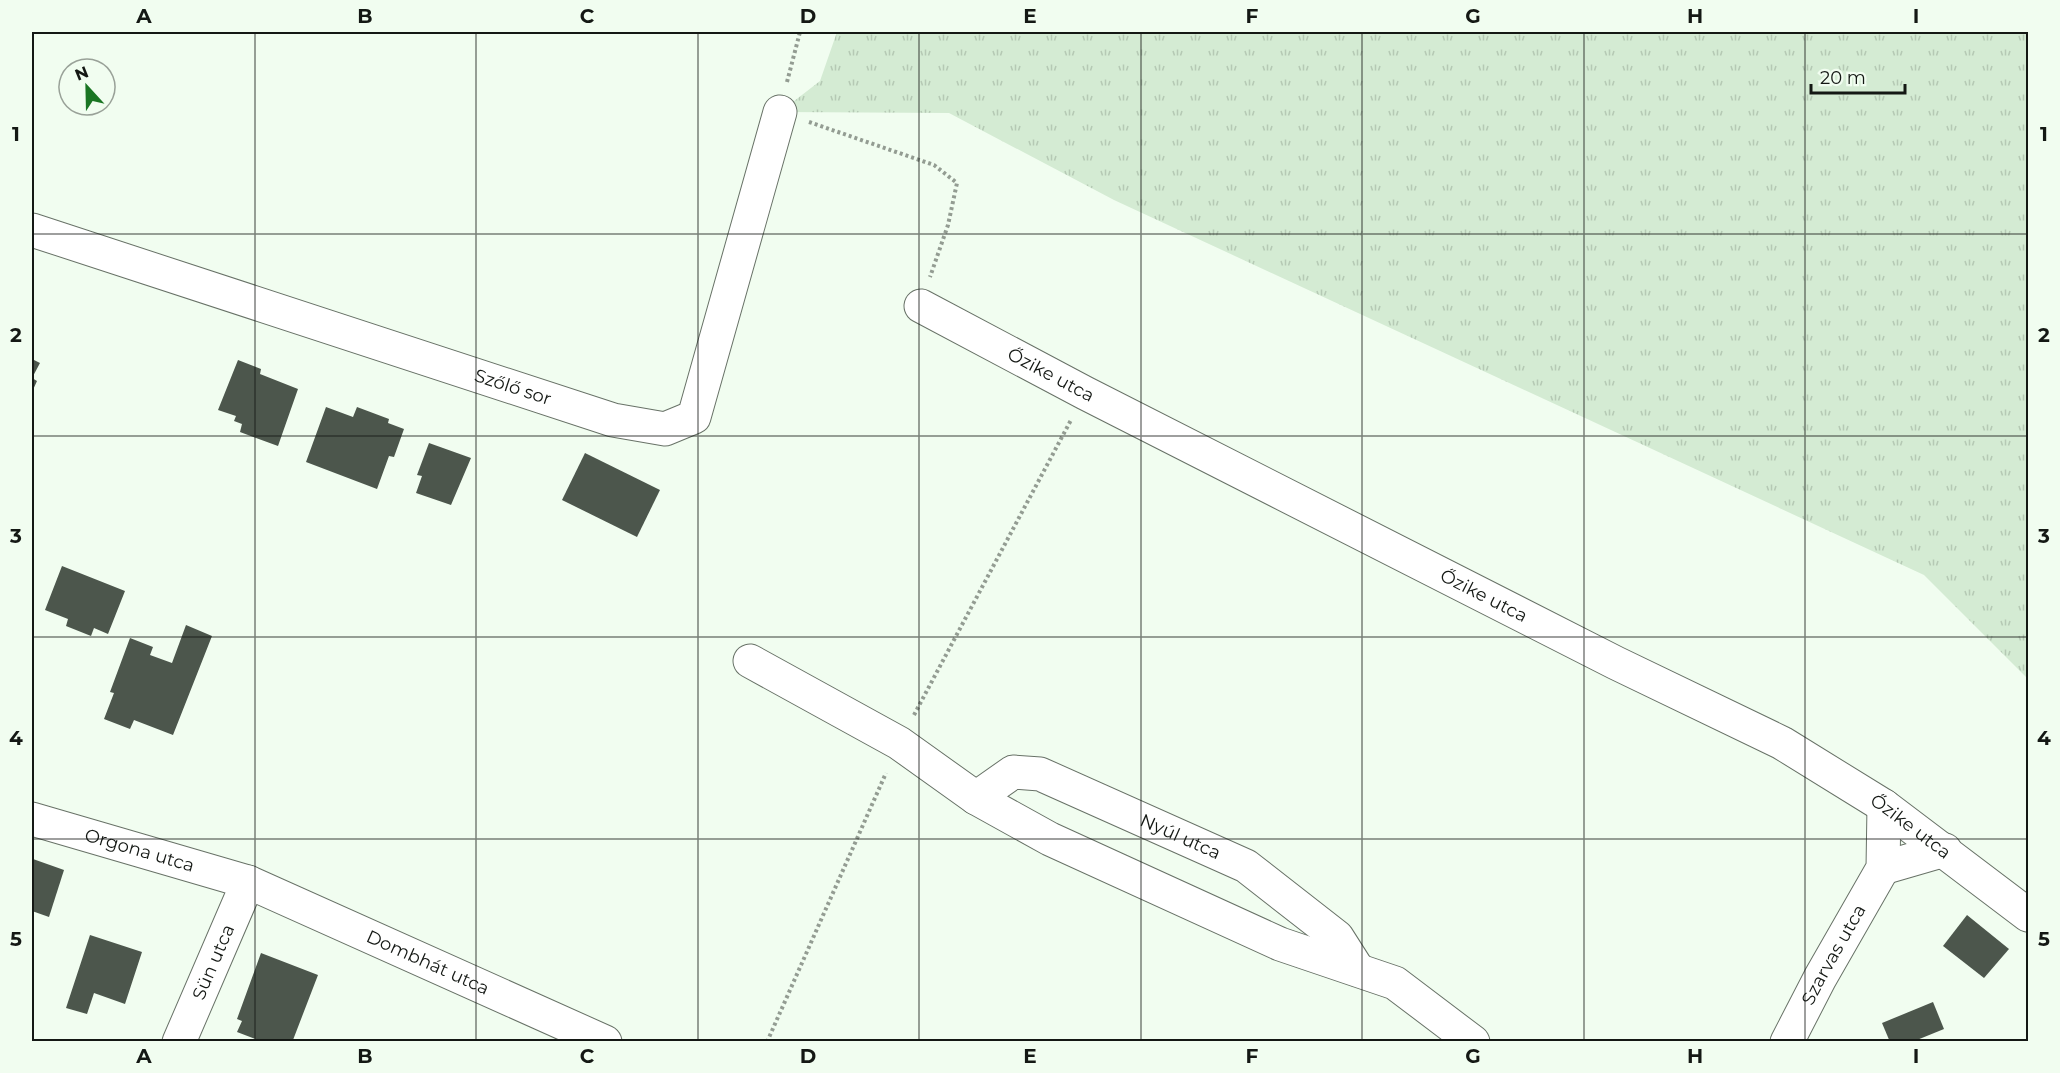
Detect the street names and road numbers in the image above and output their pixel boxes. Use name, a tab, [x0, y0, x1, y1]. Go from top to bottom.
street label: Őzike utca	[1004, 343, 1098, 407]
street label: Szőlő sor	[472, 364, 554, 410]
street label: Őzike utca	[1436, 564, 1531, 627]
street label: Őzike utca	[1866, 789, 1955, 864]
street label: Nyúl utca	[1137, 809, 1224, 864]
street label: Orgona utca	[82, 824, 197, 877]
street label: Szarvas utca	[1797, 901, 1871, 1009]
street label: Sün utca	[188, 921, 239, 1003]
street label: Dombhát utca	[363, 926, 493, 1000]

